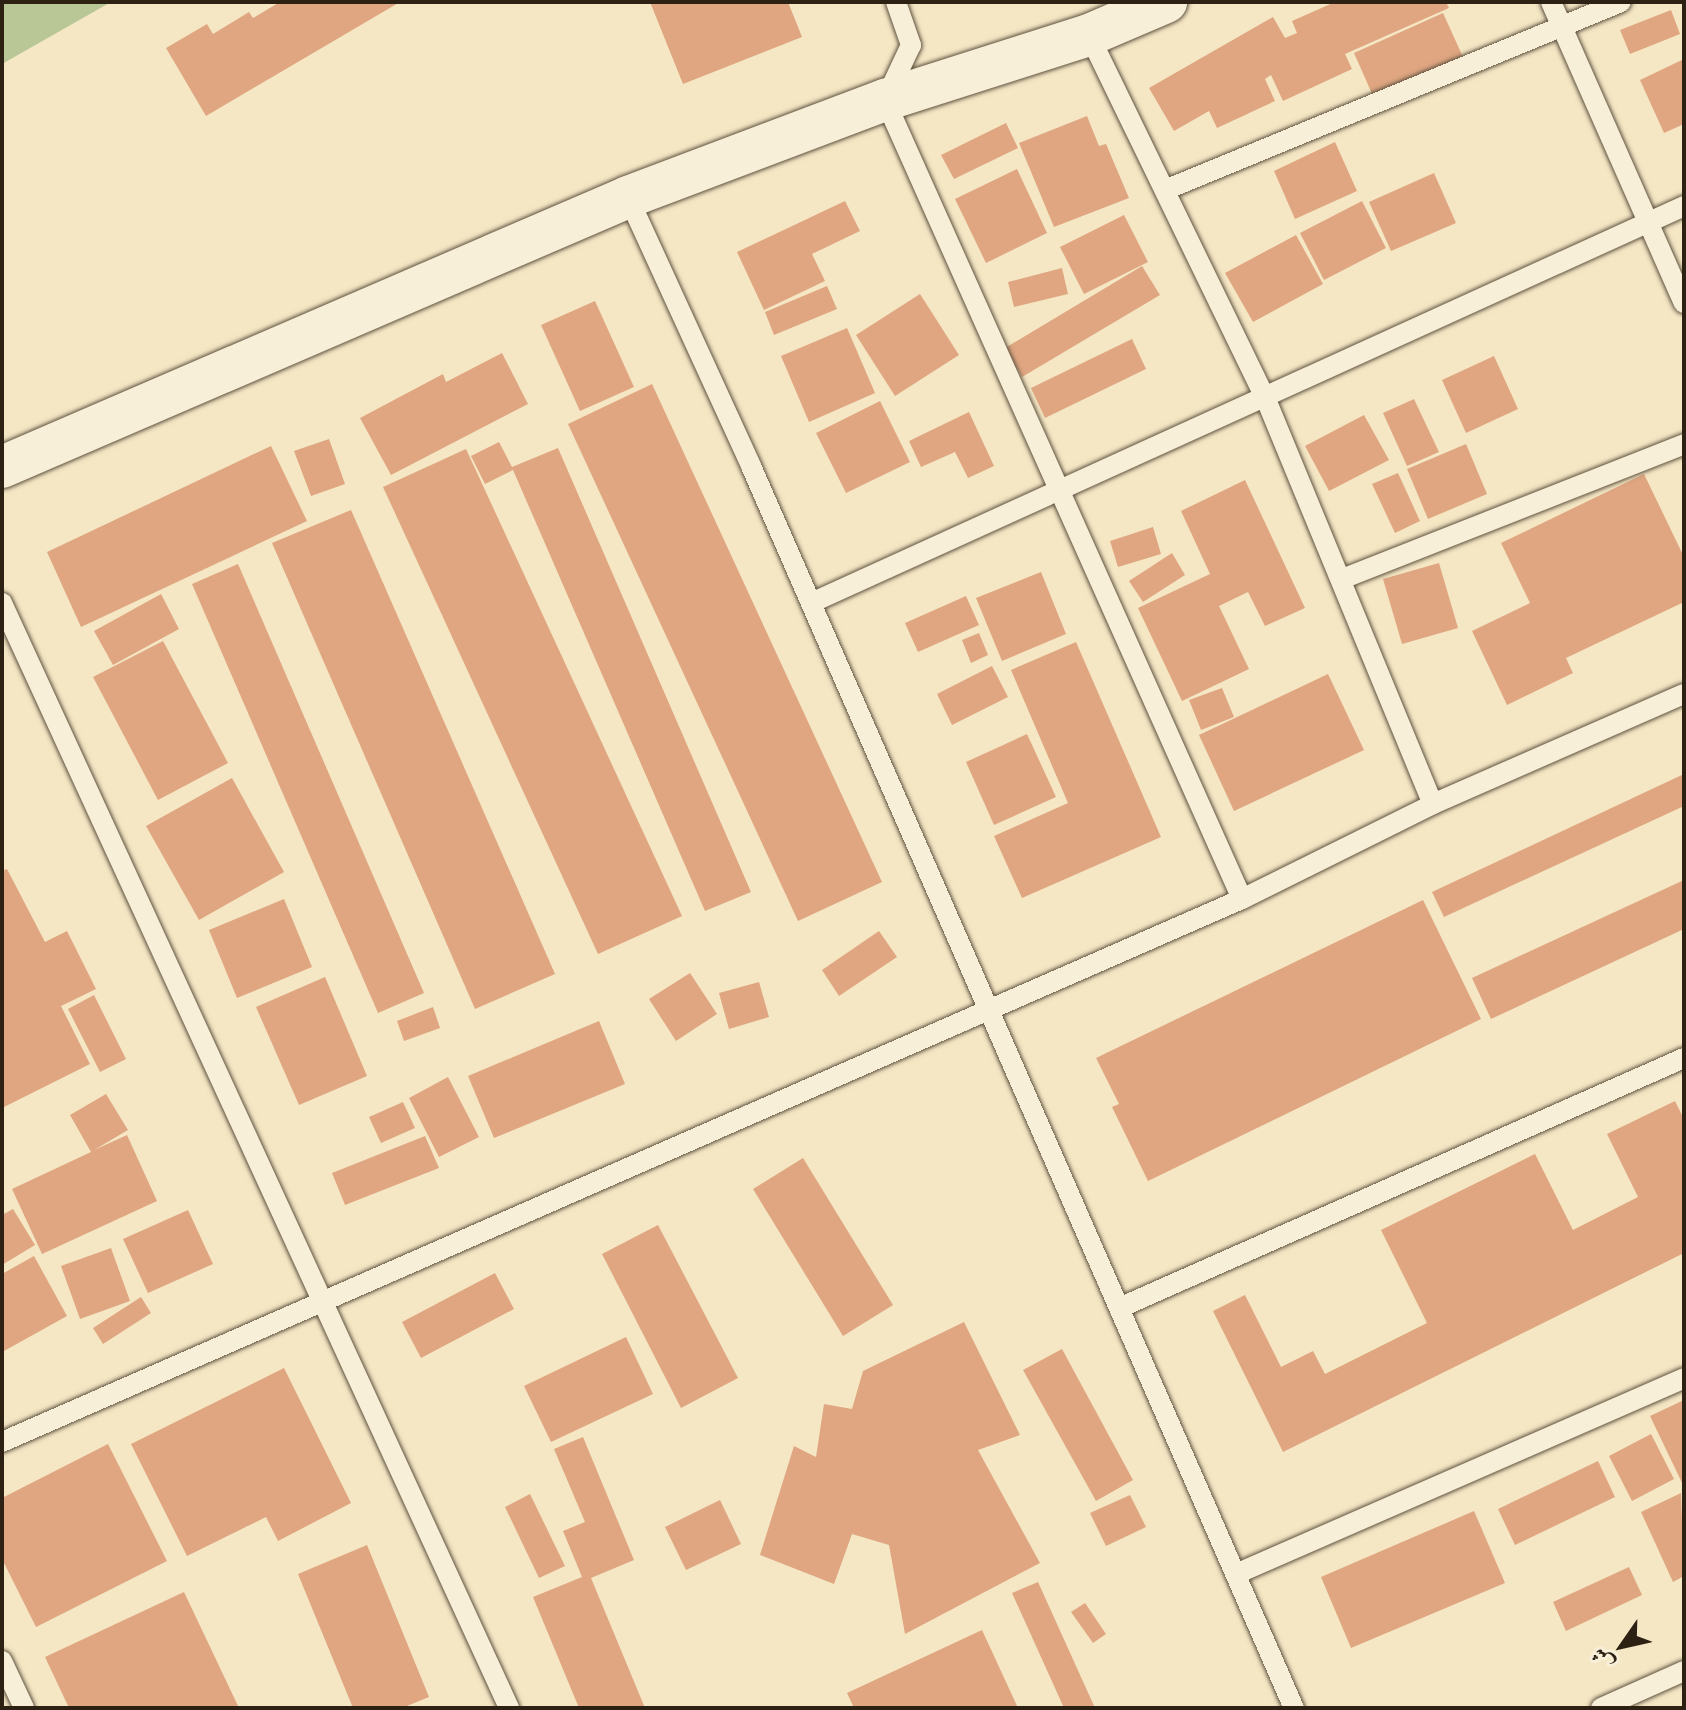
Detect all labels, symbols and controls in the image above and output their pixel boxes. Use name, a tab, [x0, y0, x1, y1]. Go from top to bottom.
north arrow	[1582, 1606, 1662, 1686]
text: ش	[1583, 1641, 1621, 1677]

